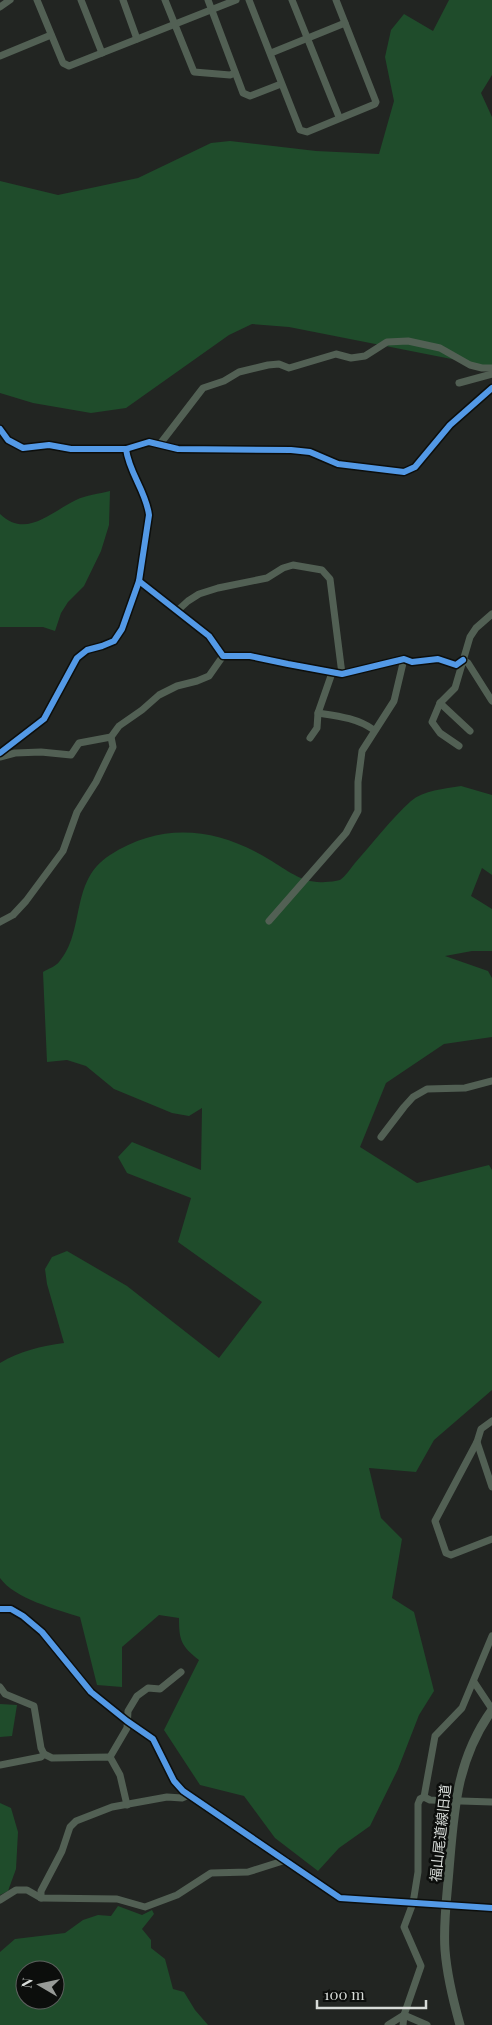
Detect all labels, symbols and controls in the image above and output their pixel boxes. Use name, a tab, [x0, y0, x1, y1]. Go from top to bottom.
street label: 福山尾道線旧道	[425, 1783, 455, 1883]
north arrow	[15, 1960, 65, 2010]
text: N	[16, 1976, 37, 1989]
scale bar	[317, 1978, 426, 2010]
text: 100 m	[324, 1984, 365, 2004]

